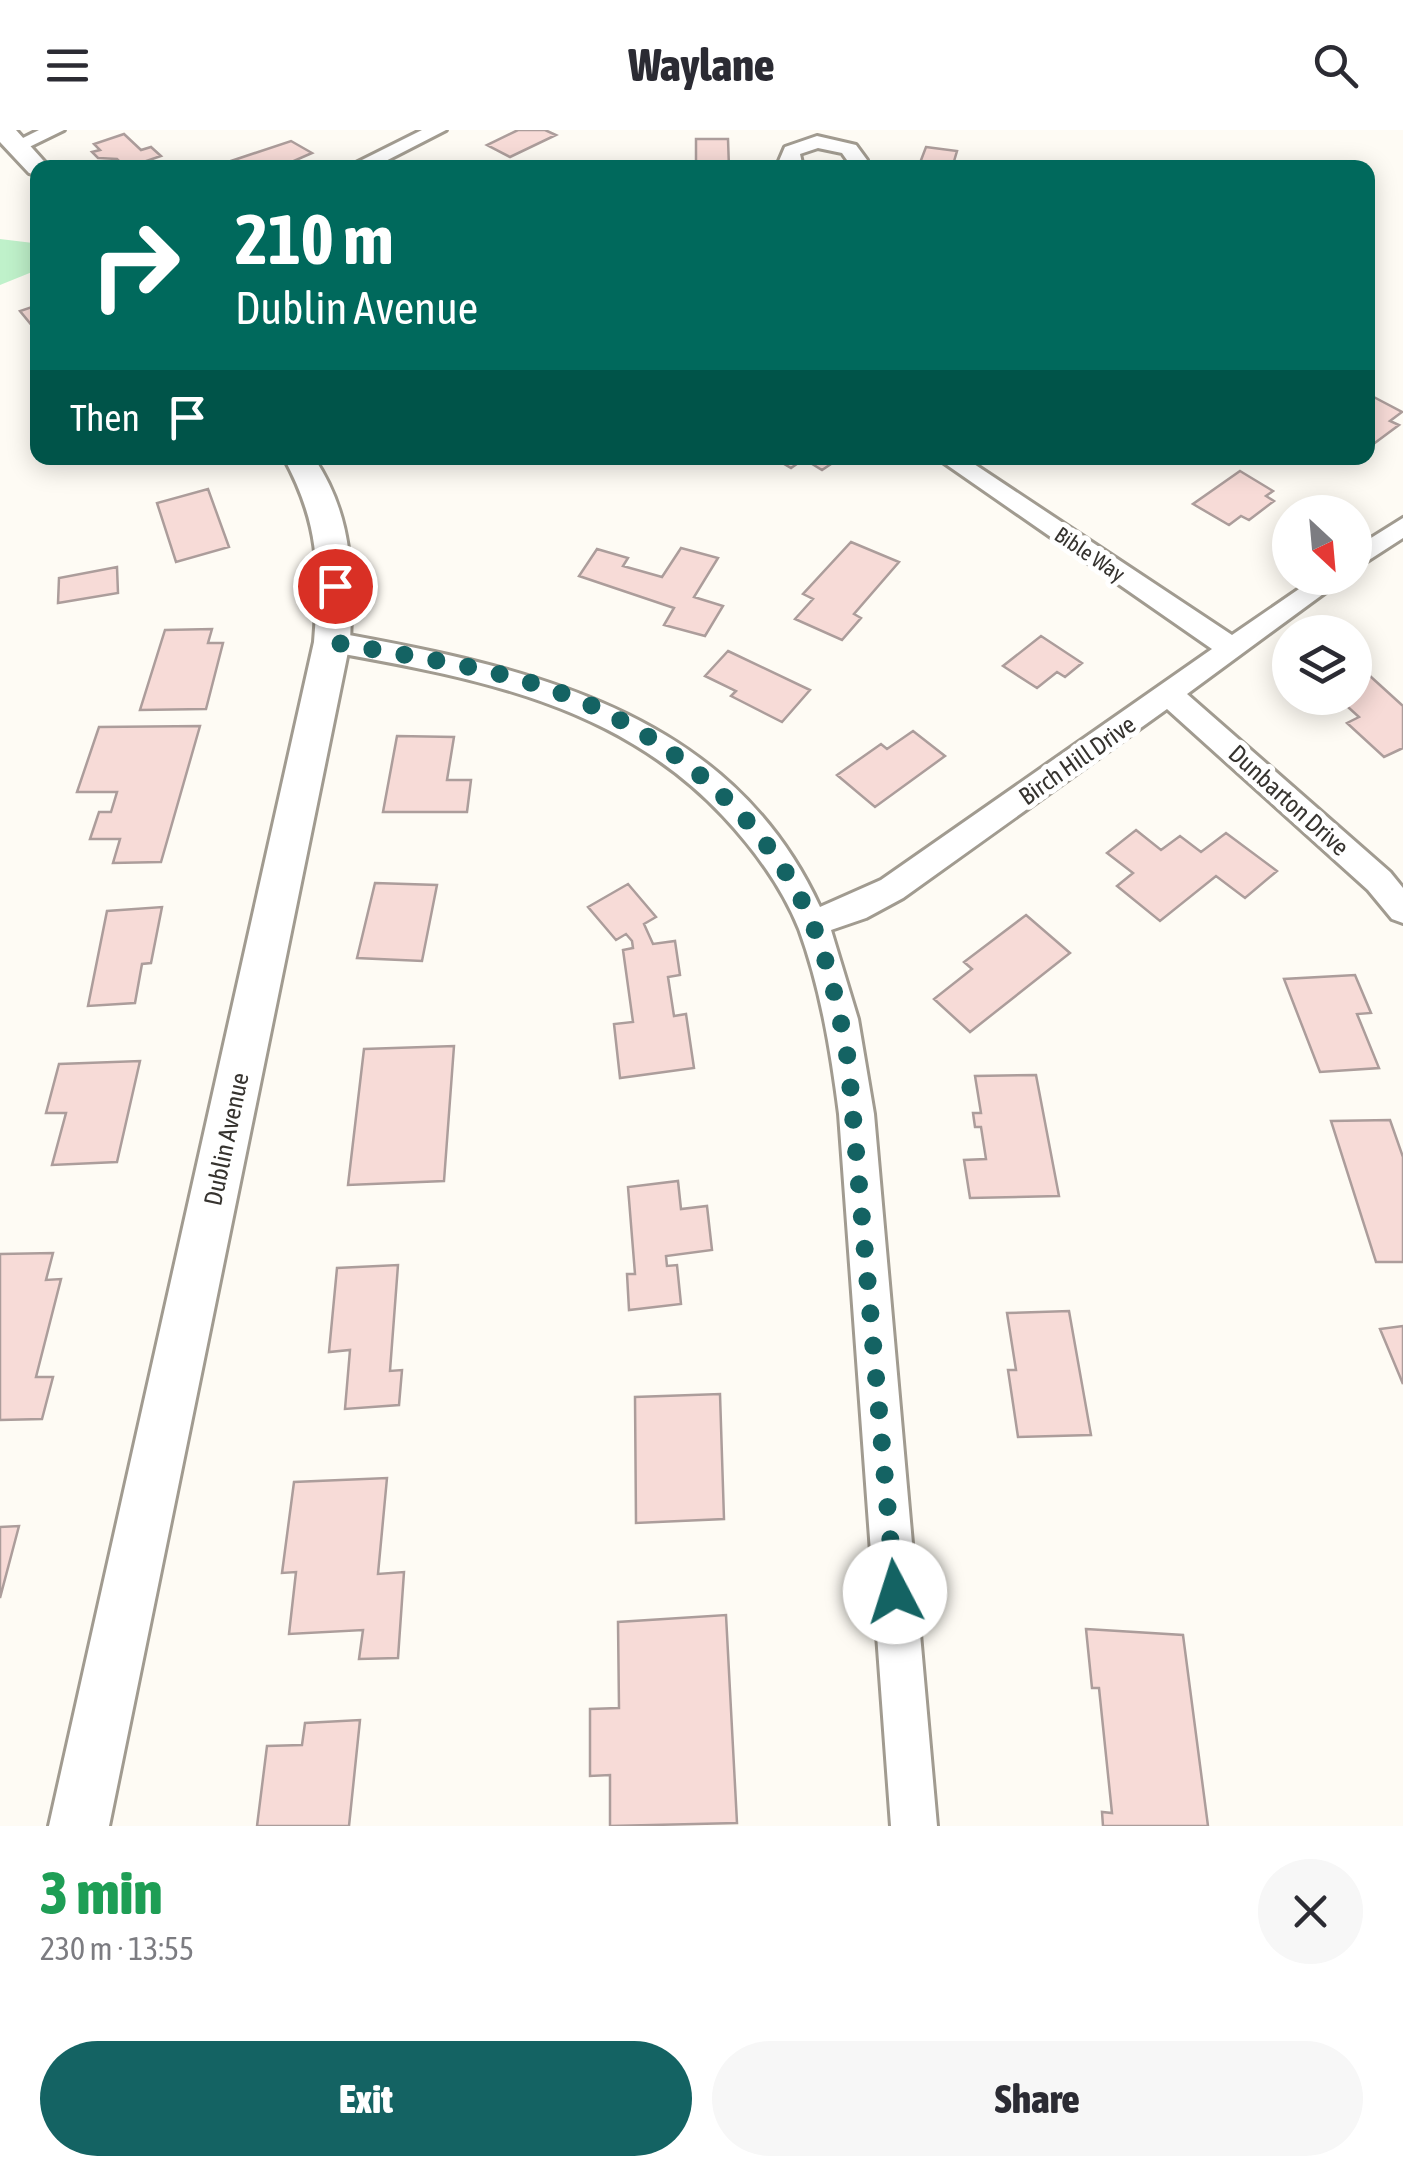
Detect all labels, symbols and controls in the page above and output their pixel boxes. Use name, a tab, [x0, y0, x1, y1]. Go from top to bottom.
icon: menu	[40, 38, 95, 93]
icon: search	[1308, 38, 1363, 93]
text: Waylane	[629, 39, 774, 91]
text: 210 m	[235, 199, 394, 279]
icon: right	[70, 200, 200, 330]
text: Dublin Avenue	[235, 282, 478, 334]
icon: arrive	[160, 390, 215, 445]
text: Then	[70, 396, 140, 439]
north arrow	[1272, 495, 1372, 595]
map controls	[1272, 495, 1372, 715]
street label: Bible Way	[1050, 521, 1130, 587]
pin	[293, 544, 378, 629]
icon: arrive	[308, 559, 363, 614]
button: layers	[1272, 615, 1372, 715]
street label: Birch Hill Drive	[1014, 710, 1140, 810]
street label: Dunbarton Drive	[1223, 739, 1355, 861]
street label: Dublin Avenue	[198, 1070, 254, 1208]
position arrow	[843, 1540, 947, 1644]
text: 3 min	[40, 1858, 163, 1927]
button: close	[1258, 1859, 1363, 1964]
text: 230 m · 13:55	[40, 1930, 194, 1967]
button: Exit	[40, 2041, 692, 2156]
button: Share	[712, 2041, 1363, 2156]

